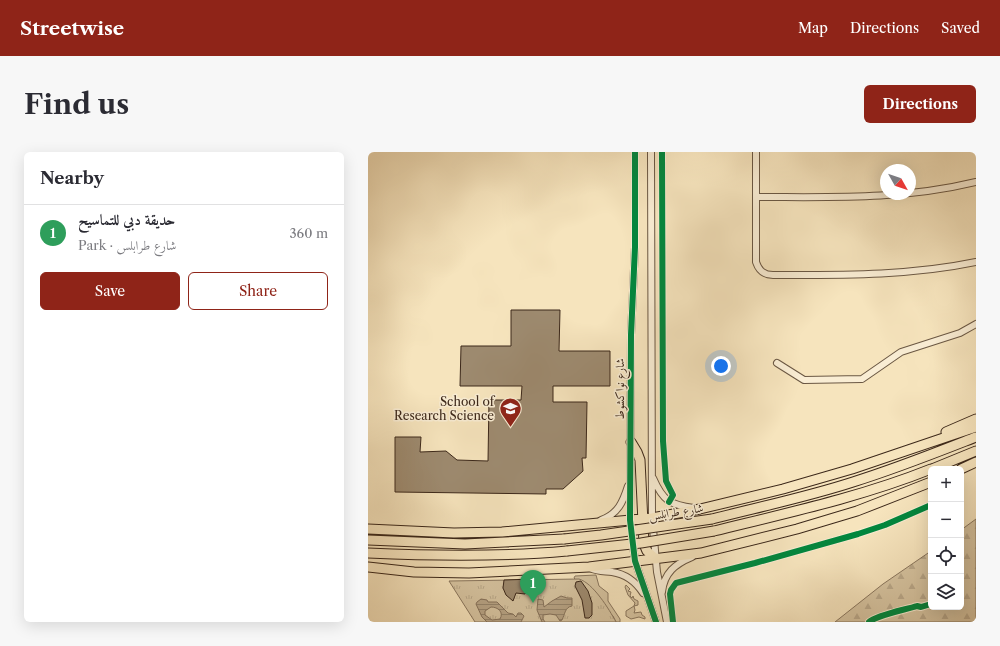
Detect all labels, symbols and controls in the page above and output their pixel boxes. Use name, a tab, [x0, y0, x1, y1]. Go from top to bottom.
text: Streetwise	[20, 17, 124, 40]
text: Map	[798, 19, 828, 37]
text: Directions	[850, 19, 919, 37]
text: Saved	[941, 19, 980, 37]
button: Directions	[864, 85, 976, 123]
text: Find us	[24, 87, 129, 121]
north arrow	[880, 164, 916, 200]
text: Nearby	[40, 168, 104, 188]
text: حديقة دبي للتماسيح	[78, 210, 175, 229]
text: 1	[50, 225, 56, 241]
text: 360 m	[289, 225, 328, 241]
text: Park · شارع طرابلس	[78, 237, 176, 253]
button: Save	[40, 272, 180, 310]
button: Share	[188, 272, 328, 310]
your location	[711, 356, 731, 376]
street label: شارع نواكشوط	[612, 358, 631, 420]
place label: School of Research Science	[394, 394, 496, 423]
school or university icon: School of Research Science	[497, 396, 523, 429]
map controls	[928, 466, 964, 610]
button: +	[928, 466, 964, 502]
street label: شارع طرابلس	[648, 500, 705, 527]
button: −	[928, 502, 964, 538]
button: locate	[928, 538, 964, 574]
pin: 1	[520, 570, 546, 603]
button: layers	[928, 574, 964, 610]

